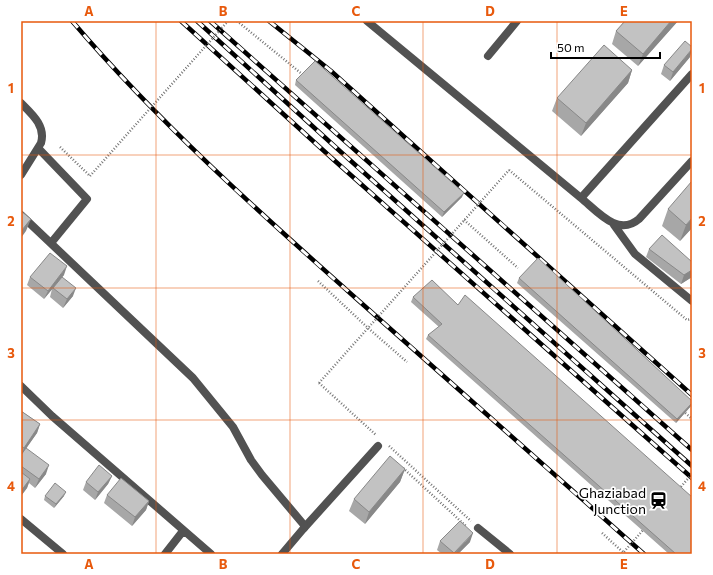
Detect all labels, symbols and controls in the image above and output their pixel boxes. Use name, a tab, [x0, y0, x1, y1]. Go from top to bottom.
text: A	[84, 3, 94, 19]
text: B	[219, 3, 228, 19]
text: C	[352, 3, 361, 19]
text: D	[485, 3, 495, 19]
text: E	[620, 3, 628, 19]
scale bar	[551, 34, 660, 60]
text: 50 m	[557, 40, 585, 54]
text: 1	[8, 80, 14, 96]
text: 1	[699, 80, 705, 96]
text: 2	[7, 213, 15, 229]
text: 2	[698, 213, 706, 229]
text: 3	[7, 345, 15, 361]
text: 3	[698, 345, 706, 361]
text: 4	[7, 478, 15, 494]
text: 4	[698, 478, 706, 494]
place label: Ghaziabad Junction	[579, 484, 646, 517]
station icon: Ghaziabad Junction	[649, 491, 669, 511]
text: A	[84, 556, 94, 572]
text: B	[219, 556, 228, 572]
text: C	[352, 556, 361, 572]
text: D	[485, 556, 495, 572]
text: E	[620, 556, 628, 572]

